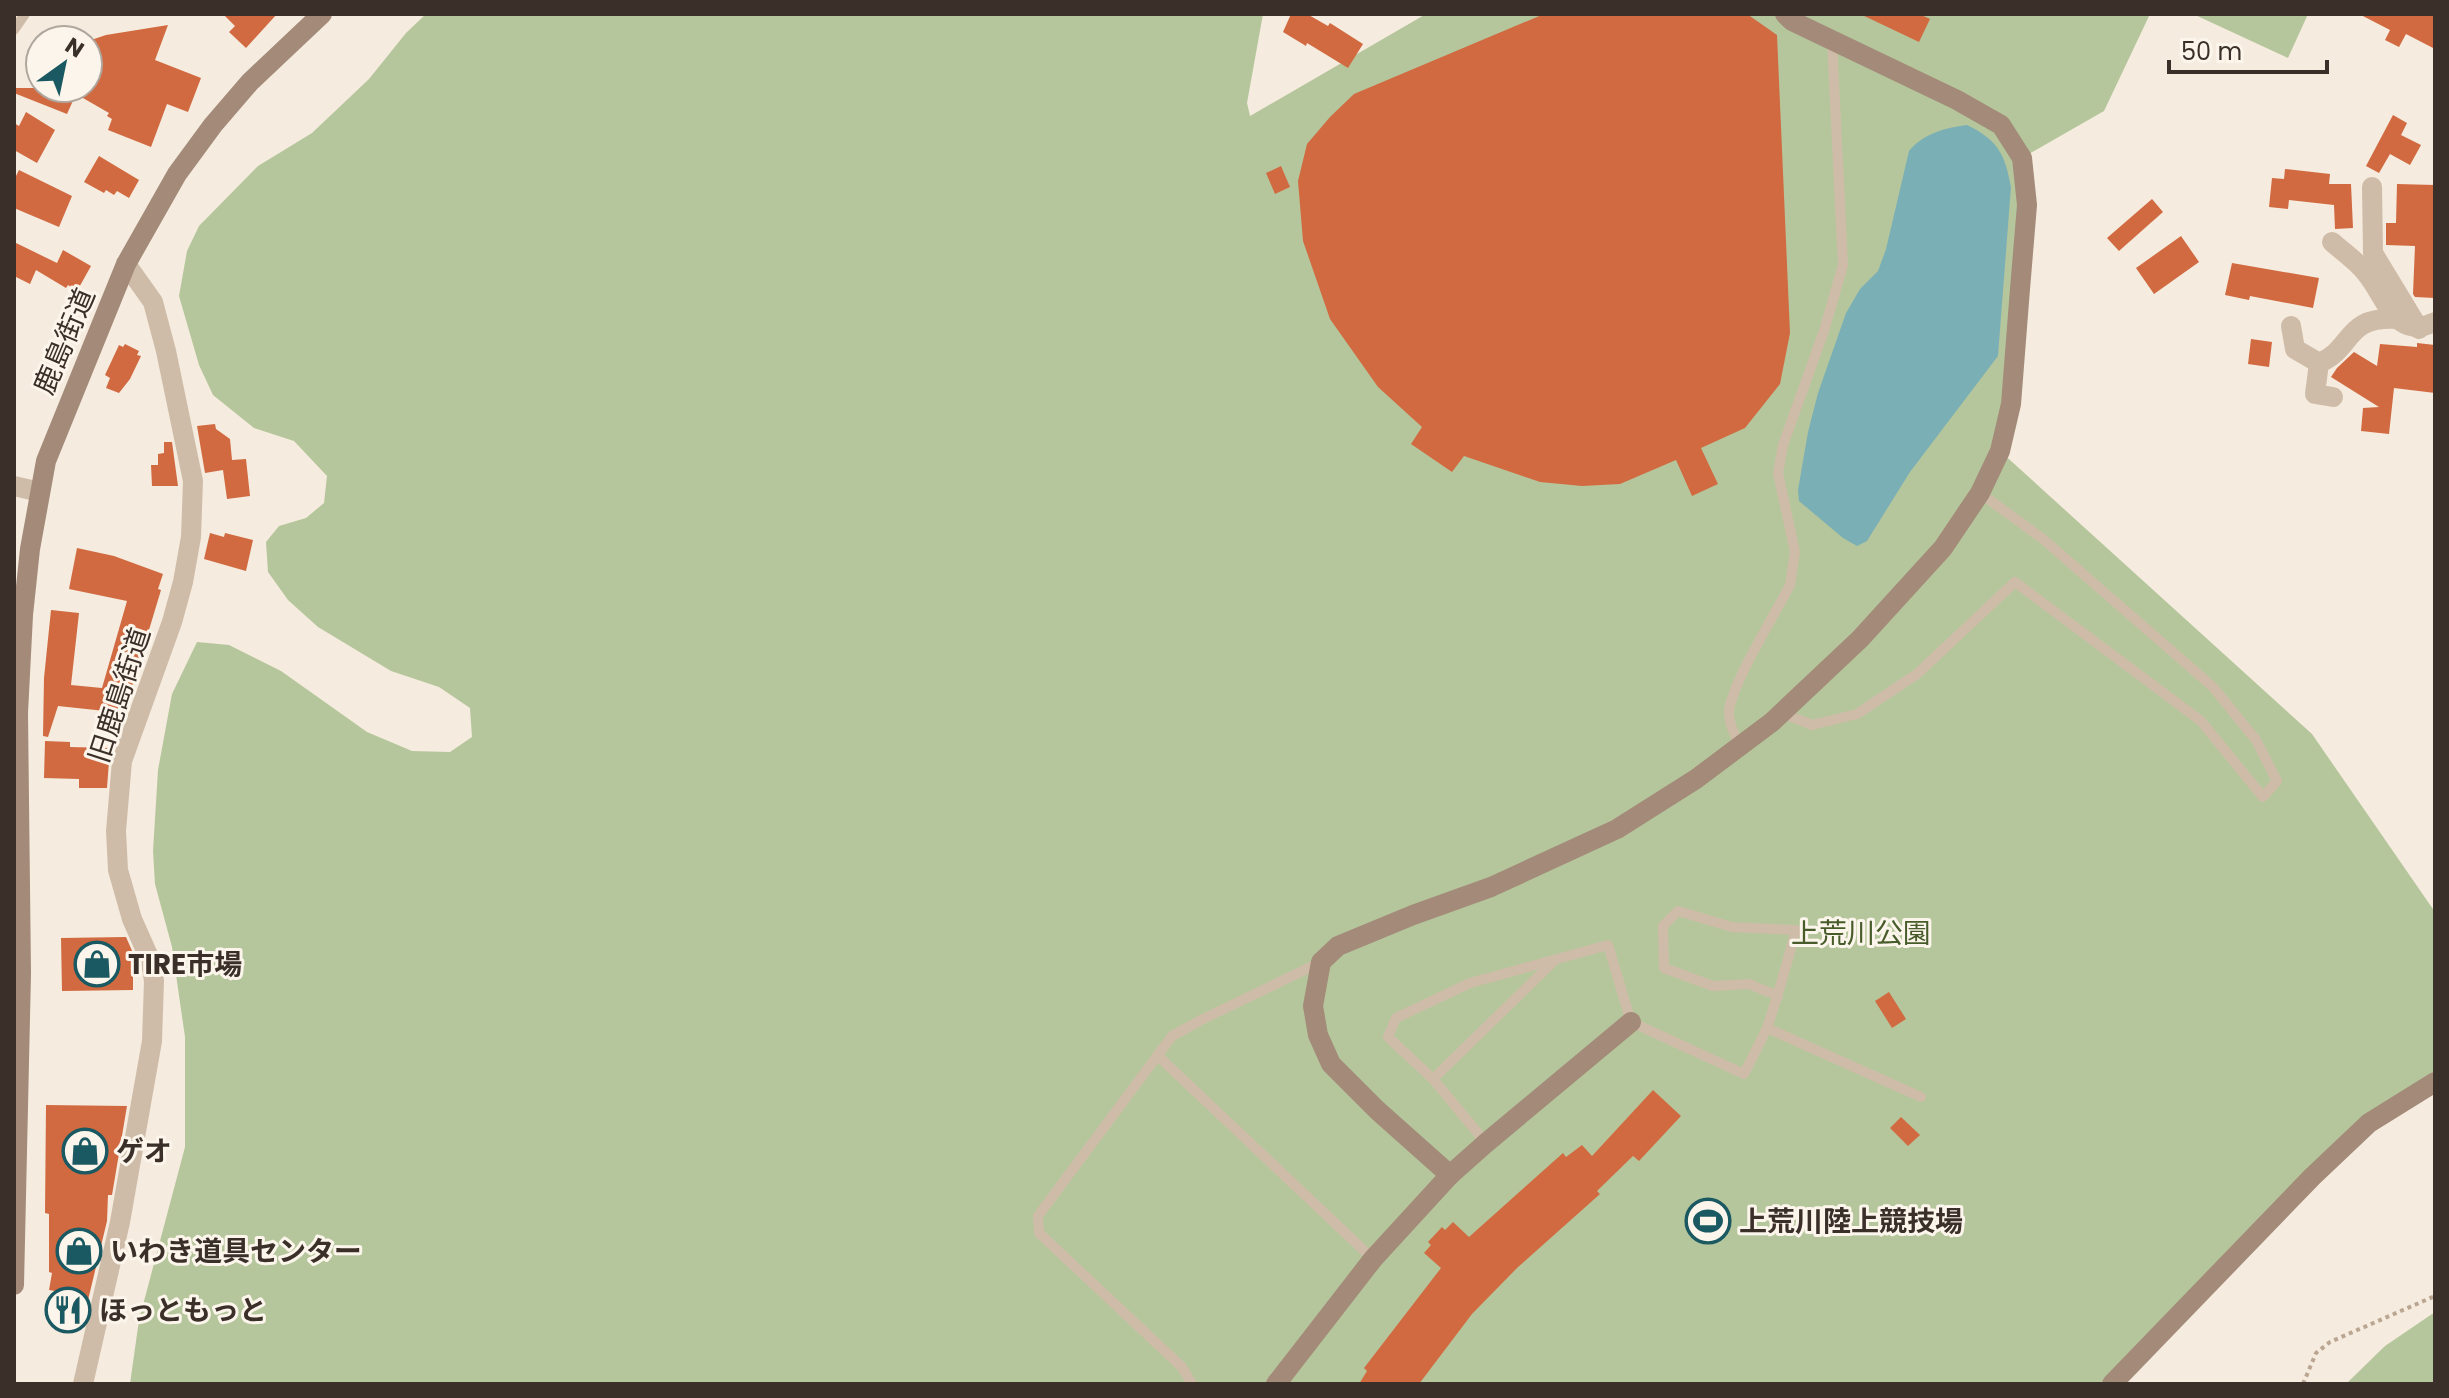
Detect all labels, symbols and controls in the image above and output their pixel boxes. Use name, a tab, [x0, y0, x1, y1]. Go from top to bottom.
north arrow	[24, 24, 104, 104]
scale bar	[2169, 24, 2327, 74]
text: N	[59, 30, 90, 65]
text: 50 m	[2181, 35, 2242, 68]
street label: 鹿島街道	[25, 282, 104, 400]
street label: 旧鹿島街道	[79, 623, 160, 768]
park label: 上荒川公園	[1791, 914, 1931, 953]
shop icon: TIRE市場	[73, 940, 121, 988]
place label: TIRE市場	[128, 945, 242, 984]
shop icon: ゲオ	[61, 1127, 109, 1175]
place label: ゲオ	[116, 1132, 172, 1171]
sports icon: 上荒川陸上競技場	[1684, 1197, 1732, 1245]
place label: 上荒川陸上競技場	[1739, 1202, 1963, 1241]
shop icon: いわき道具センター	[55, 1227, 103, 1275]
place label: いわき道具センター	[110, 1232, 362, 1271]
restaurant icon: ほっともっと	[44, 1286, 92, 1334]
place label: ほっともっと	[99, 1291, 267, 1330]

